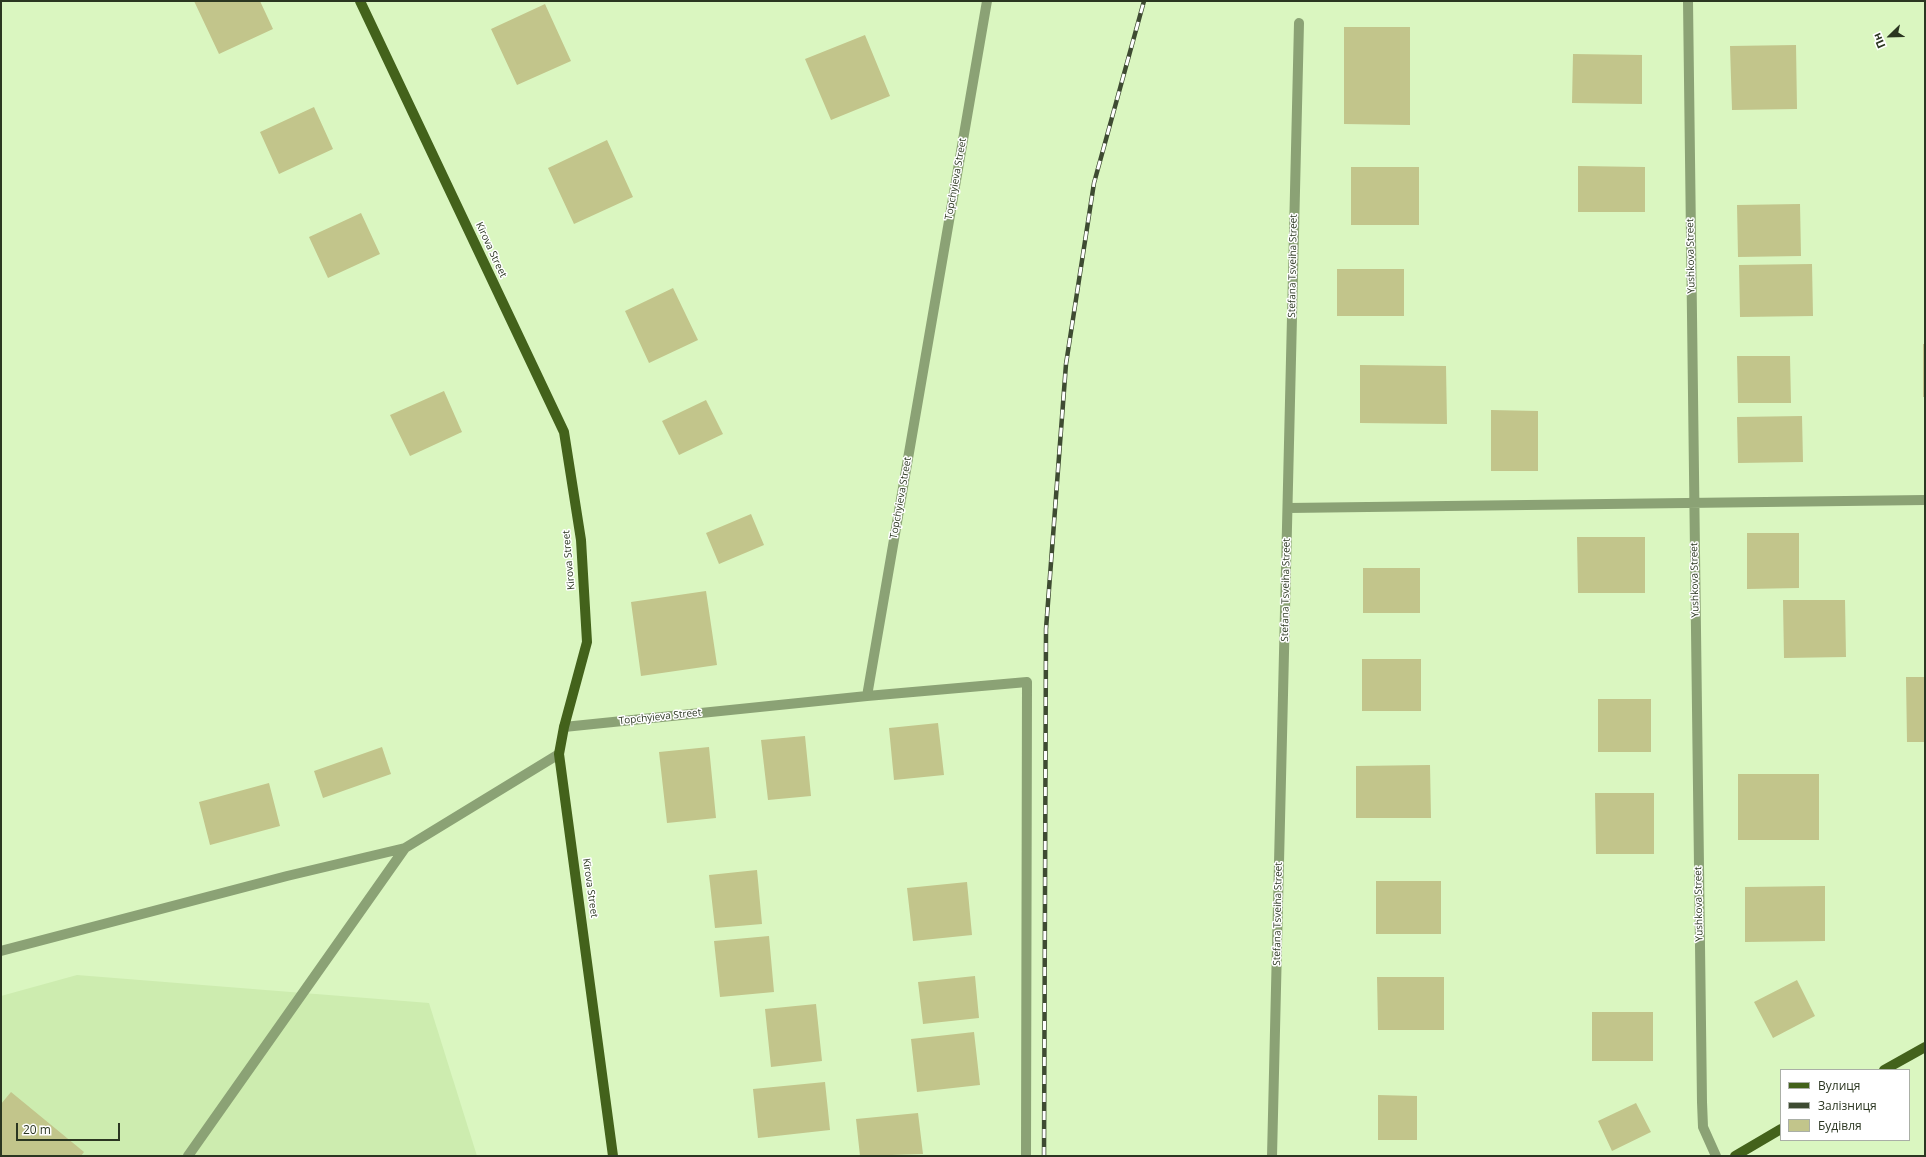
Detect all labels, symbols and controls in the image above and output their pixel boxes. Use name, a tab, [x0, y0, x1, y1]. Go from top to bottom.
north arrow	[1870, 16, 1910, 56]
text: Пн	[1869, 31, 1888, 51]
street label: Topchyieva Street	[943, 137, 969, 221]
street label: Stefana Tsveiha Street	[1286, 214, 1300, 318]
street label: Yushkova Street	[1684, 218, 1698, 294]
street label: Kirova Street	[473, 220, 509, 280]
street label: Topchyieva Street	[888, 456, 914, 540]
street label: Kirova Street	[560, 530, 578, 590]
street label: Stefana Tsveiha Street	[1279, 538, 1293, 642]
street label: Yushkova Street	[1688, 542, 1702, 618]
street label: Topchyieva Street	[618, 707, 702, 727]
street label: Kirova Street	[580, 858, 600, 918]
street label: Stefana Tsveiha Street	[1271, 862, 1285, 966]
street label: Yushkova Street	[1692, 866, 1706, 942]
legend	[1780, 1069, 1910, 1141]
text: Вулиця	[1818, 1077, 1860, 1094]
text: Залізниця	[1818, 1097, 1877, 1114]
scale bar	[18, 1115, 122, 1141]
text: Будівля	[1818, 1117, 1862, 1134]
text: 20 m	[23, 1121, 51, 1138]

